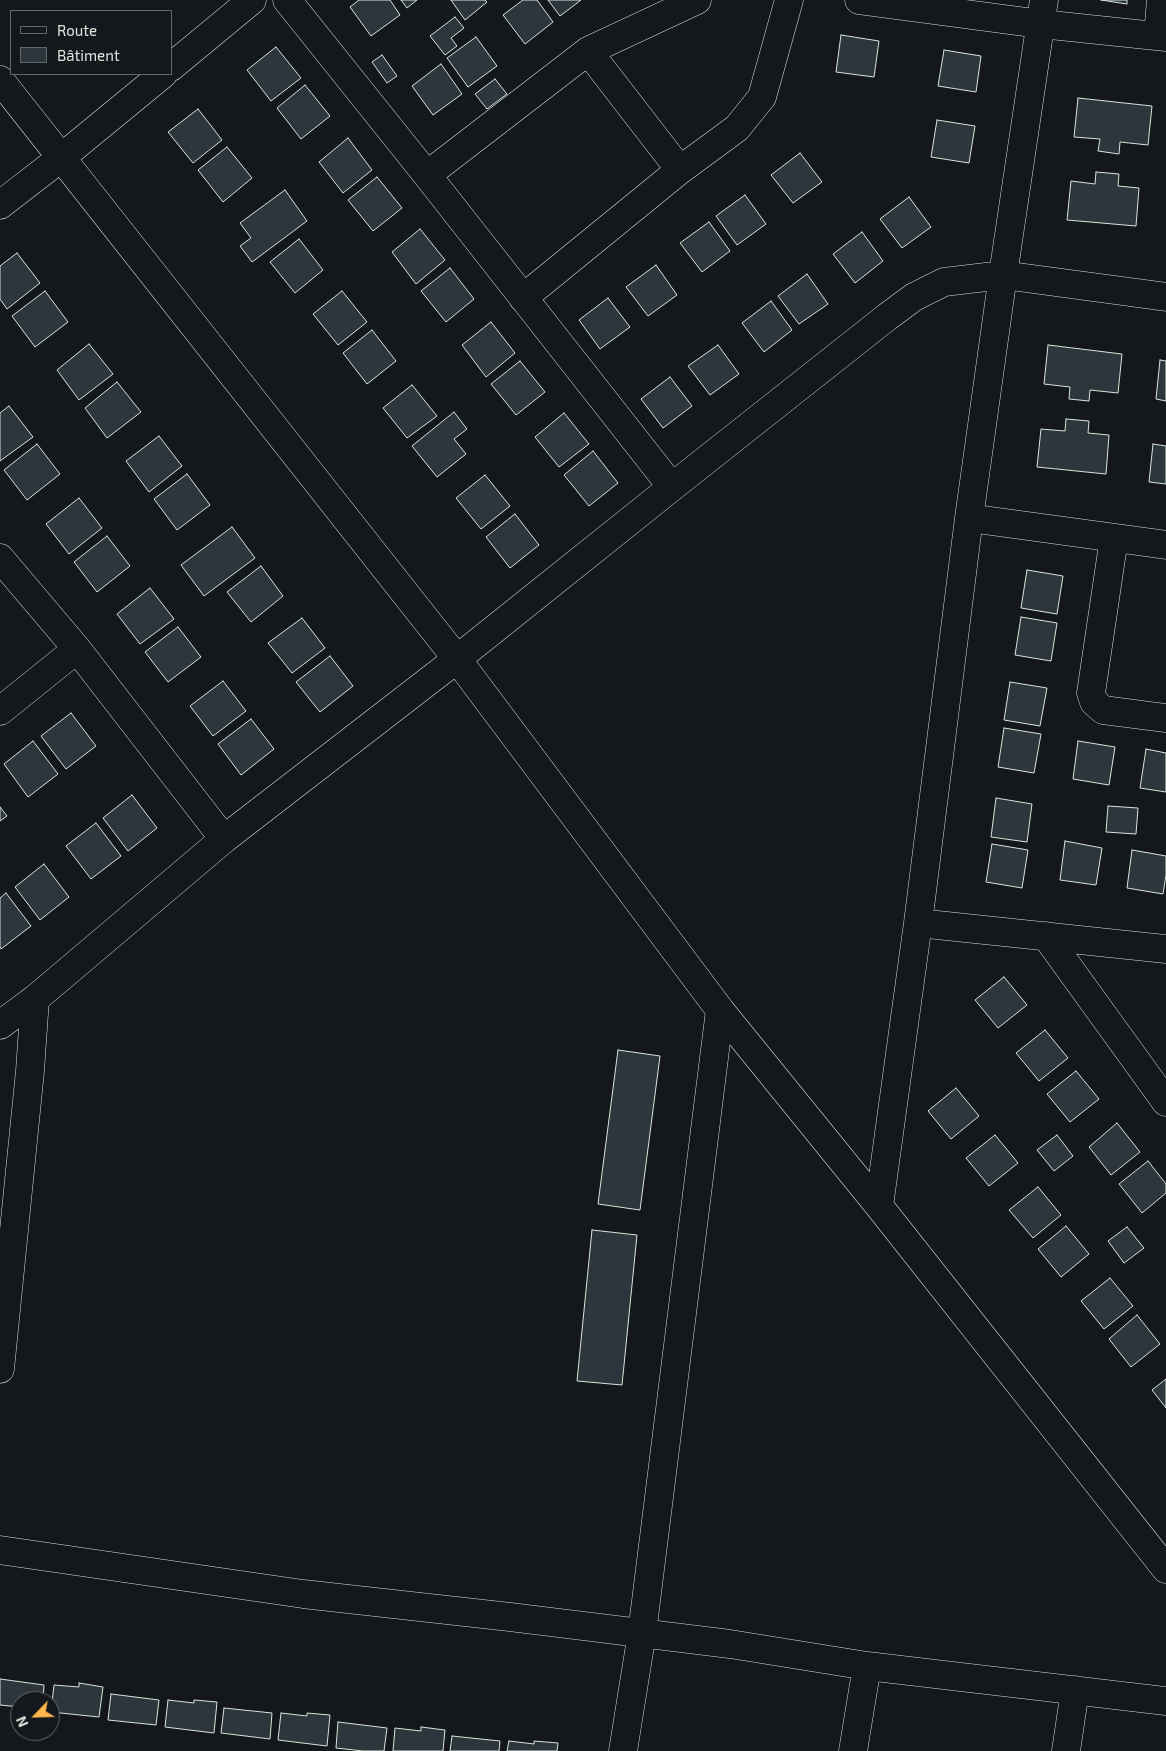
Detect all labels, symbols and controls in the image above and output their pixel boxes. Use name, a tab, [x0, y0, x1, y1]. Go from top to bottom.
legend	[10, 10, 172, 75]
text: Route	[57, 21, 97, 39]
text: Bâtiment	[57, 46, 120, 64]
north arrow	[10, 1691, 60, 1741]
text: N	[12, 1714, 32, 1730]

